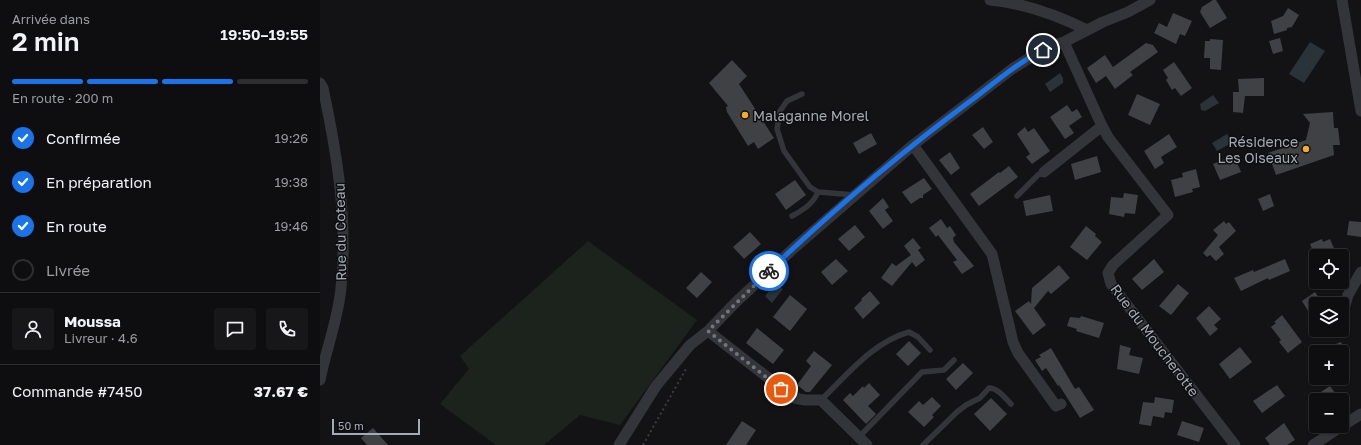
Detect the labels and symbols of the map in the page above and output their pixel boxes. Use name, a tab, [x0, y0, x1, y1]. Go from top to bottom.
pin	[1026, 33, 1060, 67]
place label: Malaganne Morel	[753, 107, 869, 124]
marker: Malaganne Morel	[740, 110, 750, 120]
place label: Résidence Les Oiseaux	[1217, 133, 1298, 166]
marker: Résidence Les Oiseaux	[1301, 144, 1311, 154]
street label: Rue du Coteau	[331, 183, 349, 281]
courier	[749, 251, 789, 291]
street label: Rue du Moucherotte	[1107, 281, 1203, 399]
pin	[764, 372, 798, 406]
scale bar	[332, 417, 420, 436]

